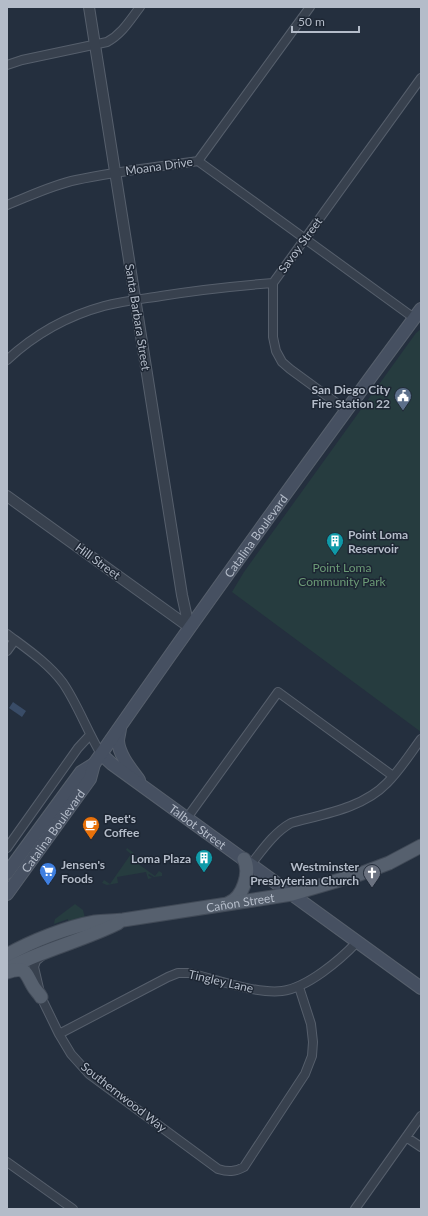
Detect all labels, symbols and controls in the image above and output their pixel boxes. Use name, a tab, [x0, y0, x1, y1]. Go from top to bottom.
scale bar	[292, 8, 359, 34]
text: 50 m	[298, 14, 325, 29]
street label: Moana Drive	[124, 154, 194, 178]
street label: Savoy Street	[275, 214, 326, 276]
street label: Santa Barbara Street	[122, 263, 154, 372]
place label: San Diego City Fire Station 22	[311, 382, 391, 411]
public building icon: San Diego City Fire Station 22	[393, 386, 413, 411]
street label: Catalina Boulevard	[220, 491, 290, 580]
place label: Point Loma Reservoir	[348, 527, 408, 556]
building icon: Point Loma Reservoir	[325, 531, 345, 556]
street label: Hill Street	[72, 540, 124, 583]
park label: Point Loma Community Park	[298, 560, 387, 589]
street label: Catalina Boulevard	[18, 786, 88, 875]
street label: Talbot Street	[166, 801, 230, 852]
place label: Peet's Coffee	[104, 811, 140, 840]
cafe icon: Peet's Coffee	[81, 815, 101, 840]
building icon: Loma Plaza	[194, 848, 214, 873]
place label: Loma Plaza	[131, 851, 191, 866]
place label: Jensen's Foods	[61, 857, 105, 886]
place label: Westminster Presbyterian Church	[250, 859, 360, 888]
supermarket icon: Jensen's Foods	[38, 861, 58, 886]
church icon: Westminster Presbyterian Church	[362, 863, 382, 888]
street label: Cañon Street	[205, 889, 276, 915]
street label: Tingley Lane	[187, 966, 255, 996]
street label: Southernwood Way	[78, 1059, 170, 1136]

